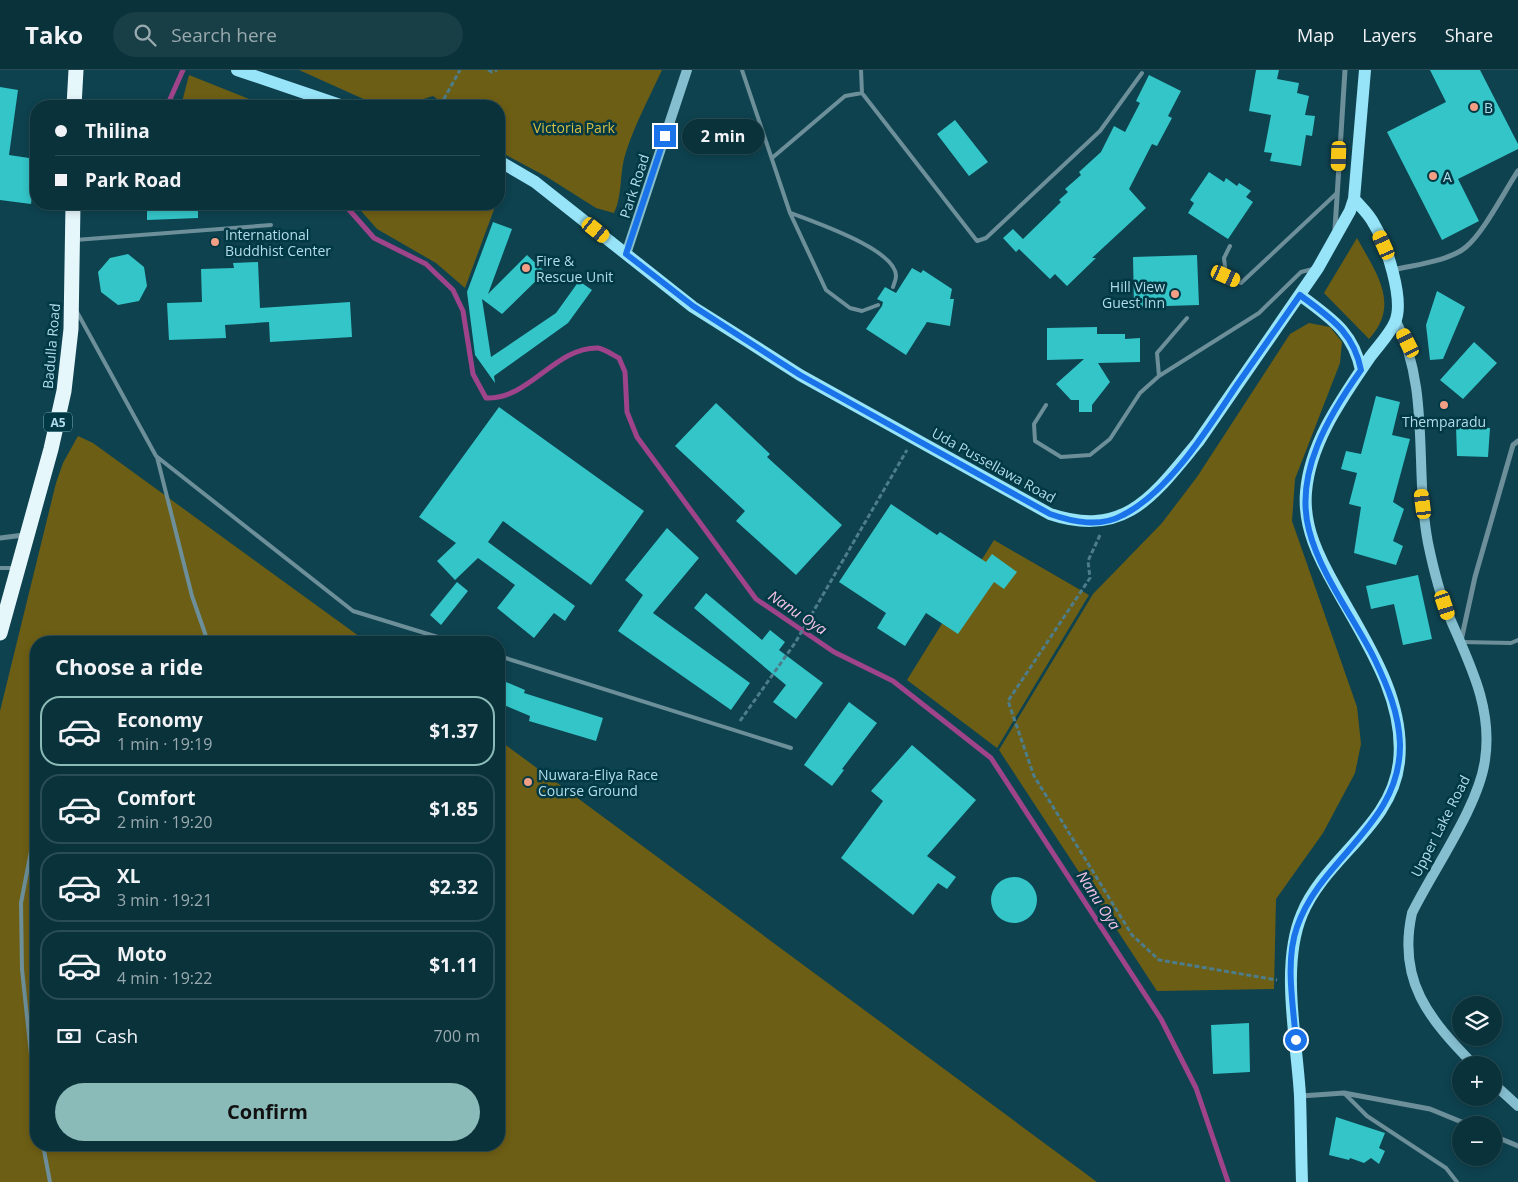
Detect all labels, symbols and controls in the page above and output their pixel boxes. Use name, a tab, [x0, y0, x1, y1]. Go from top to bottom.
search box	[113, 12, 463, 57]
text: Tako	[25, 18, 83, 51]
icon: search	[131, 21, 159, 49]
text: Search here	[171, 22, 277, 48]
text: Map	[1297, 23, 1334, 47]
text: Layers	[1362, 23, 1417, 47]
text: Share	[1445, 23, 1493, 47]
place label: B	[1484, 98, 1493, 117]
marker: B	[1468, 101, 1480, 113]
text: Thilina	[85, 118, 150, 144]
park label: Victoria Park	[533, 118, 616, 137]
callout: 2 min	[682, 118, 765, 154]
route end	[654, 125, 676, 147]
text: 2 min	[701, 125, 745, 147]
car	[1330, 141, 1347, 171]
street label: Park Road	[615, 152, 653, 220]
text: Park Road	[85, 167, 182, 193]
place label: A	[1443, 167, 1452, 186]
marker: A	[1427, 170, 1439, 182]
car	[579, 215, 612, 245]
place label: International Buddhist Center	[225, 225, 331, 260]
car	[1371, 228, 1396, 262]
marker: International Buddhist Center	[209, 236, 221, 248]
place label: Fire & Rescue Unit	[536, 251, 613, 286]
marker: Fire & Rescue Unit	[520, 262, 532, 274]
car	[1209, 263, 1242, 289]
place label: Hill View Guest Inn	[1102, 277, 1165, 312]
marker: Hill View Guest Inn	[1169, 288, 1181, 300]
street label: Badulla Road	[38, 302, 64, 390]
car	[1394, 326, 1421, 360]
marker: Themparadu	[1438, 399, 1450, 411]
road number: A5	[44, 412, 72, 432]
place label: Themparadu	[1402, 412, 1486, 431]
street label: Uda Pussellawa Road	[929, 423, 1059, 507]
car	[1413, 488, 1432, 520]
water label: Nanu Oya	[765, 585, 832, 639]
car	[1433, 588, 1456, 622]
text: Choose a ride	[55, 651, 203, 681]
text: Economy	[117, 707, 203, 733]
icon: car	[57, 709, 102, 754]
text: $1.37	[429, 718, 478, 744]
text: 1 min · 19:19	[117, 733, 212, 755]
place label: Nuwara-Eliya Race Course Ground	[538, 765, 658, 800]
street label: Upper Lake Road	[1406, 772, 1474, 880]
marker: Nuwara-Eliya Race Course Ground	[522, 776, 534, 788]
text: Comfort	[117, 785, 196, 811]
icon: car	[57, 787, 102, 832]
text: $1.85	[429, 796, 478, 822]
text: 2 min · 19:20	[117, 811, 212, 833]
text: XL	[117, 863, 140, 889]
icon: car	[57, 865, 102, 910]
water label: Nanu Oya	[1073, 867, 1126, 934]
text: $2.32	[429, 874, 478, 900]
text: 3 min · 19:21	[117, 889, 212, 911]
text: Moto	[117, 941, 167, 967]
icon: car	[57, 943, 102, 988]
text: $1.11	[429, 952, 478, 978]
text: 4 min · 19:22	[117, 967, 212, 989]
map controls	[1452, 996, 1502, 1166]
button: layers	[1452, 996, 1502, 1046]
icon: cash	[55, 1022, 83, 1050]
text: Cash	[95, 1023, 138, 1049]
text: 700 m	[434, 1025, 480, 1047]
route start	[1285, 1029, 1307, 1051]
button: +	[1452, 1056, 1502, 1106]
button: Confirm	[55, 1083, 480, 1141]
button: −	[1452, 1116, 1502, 1166]

